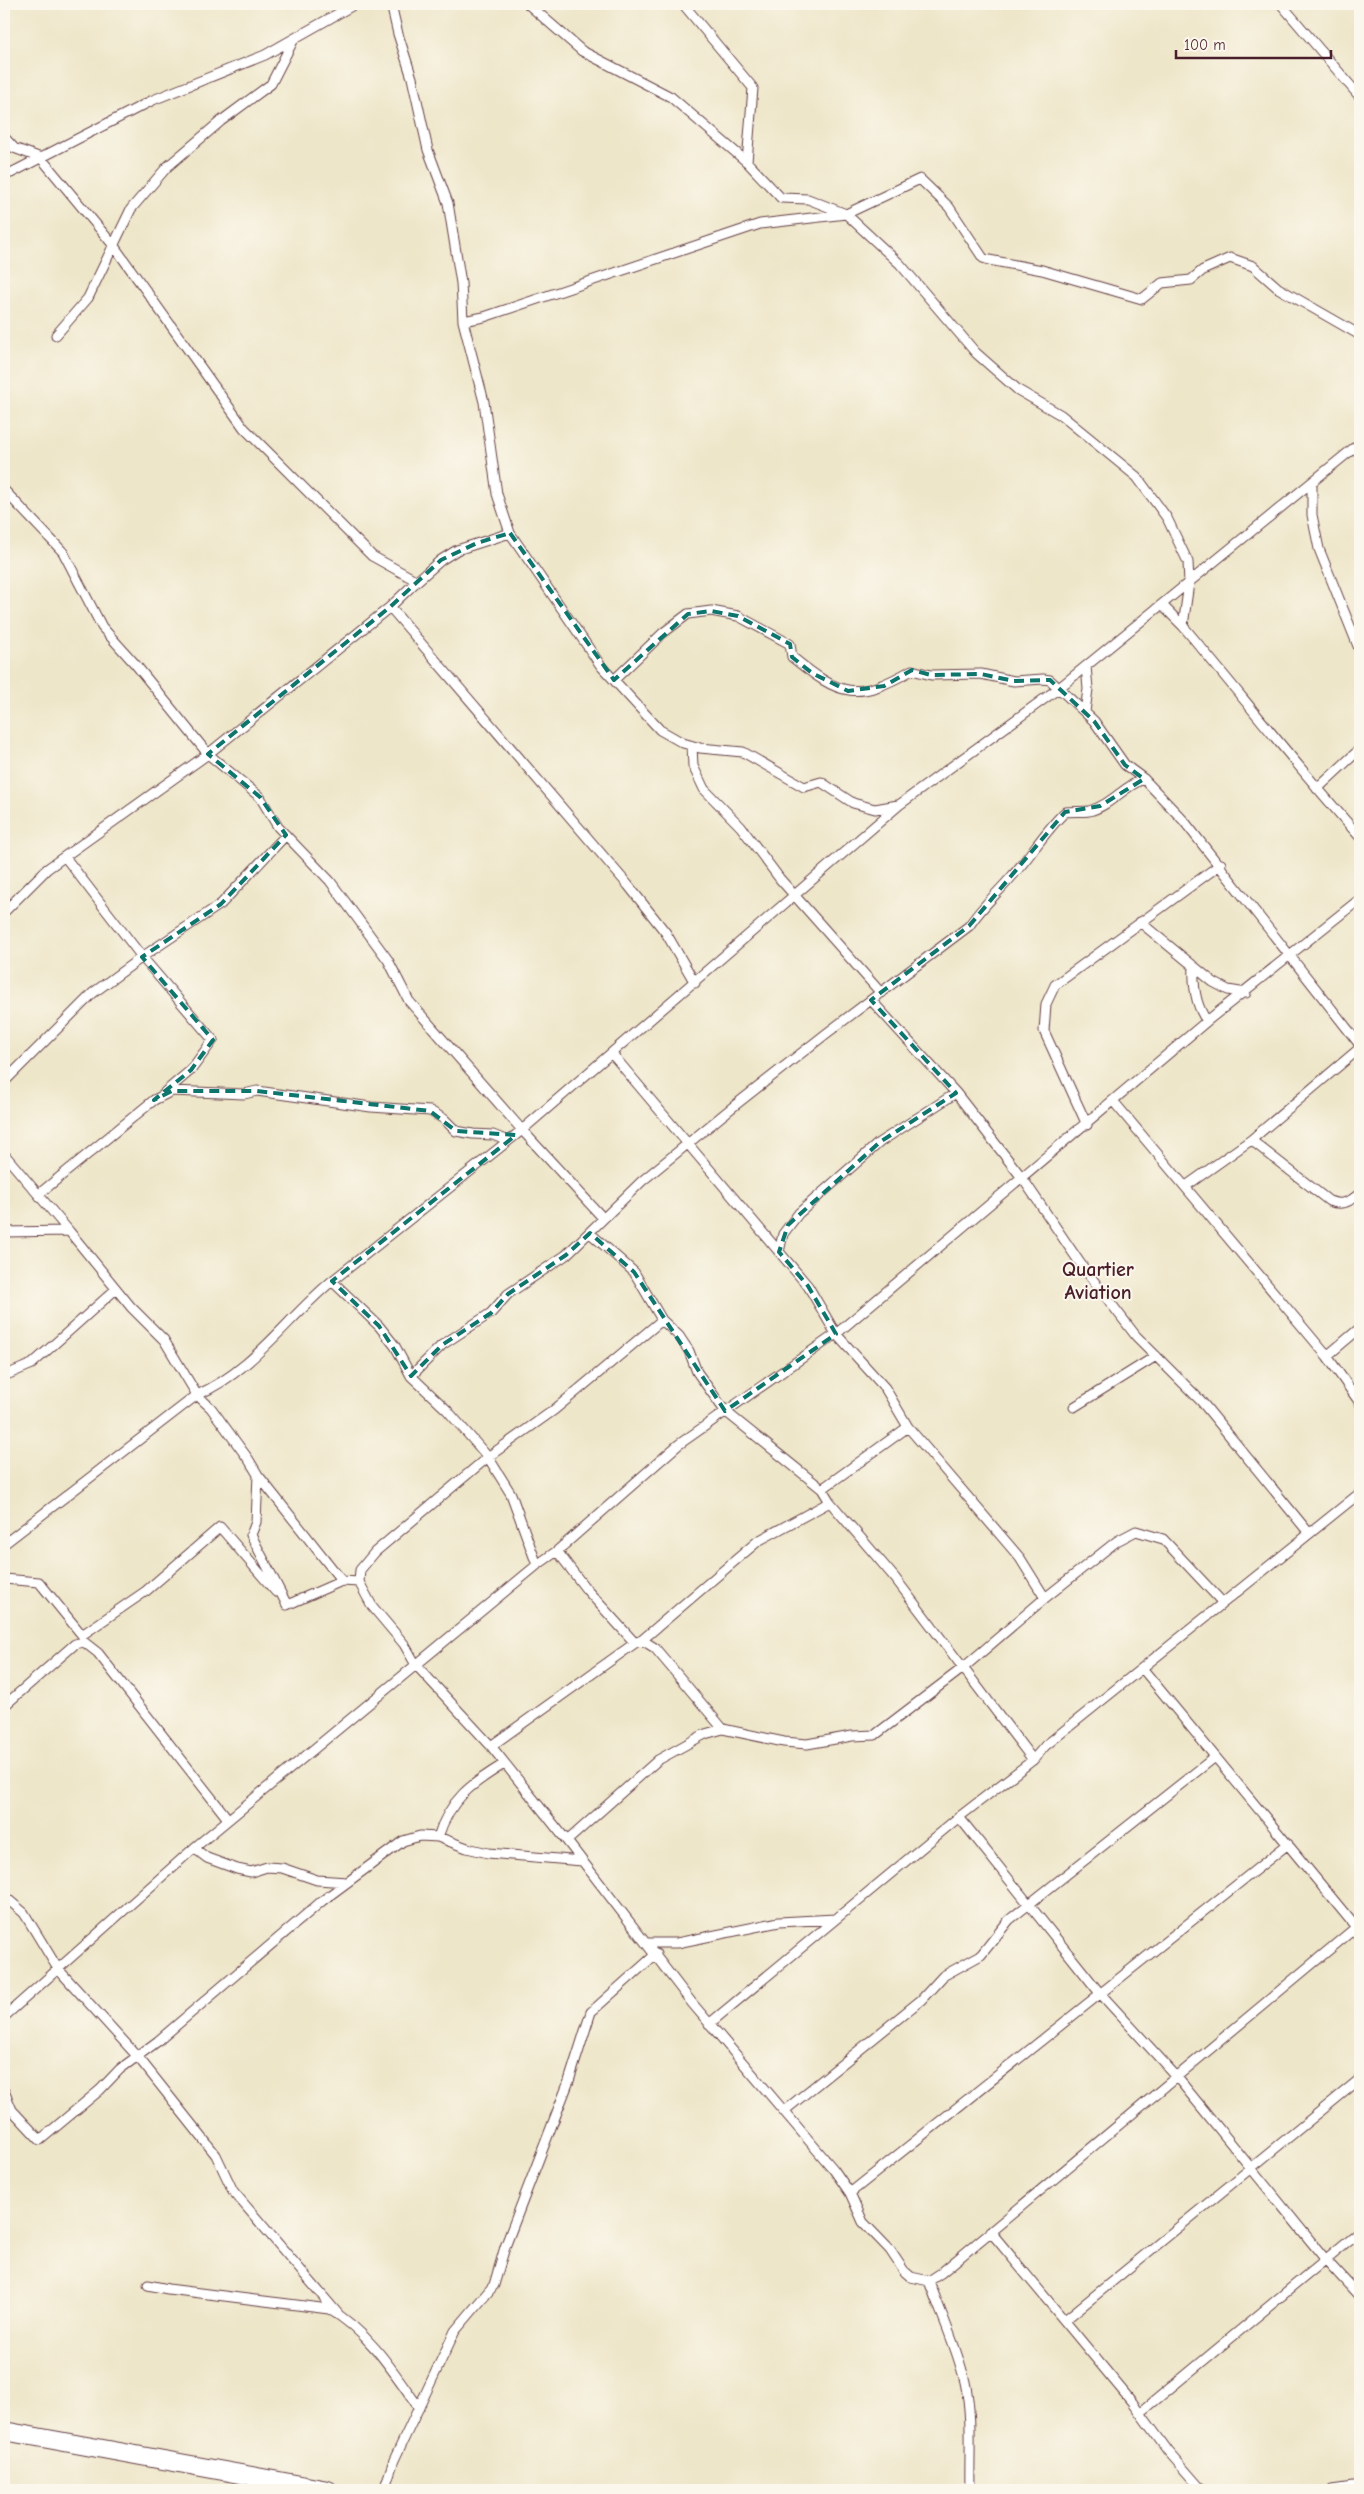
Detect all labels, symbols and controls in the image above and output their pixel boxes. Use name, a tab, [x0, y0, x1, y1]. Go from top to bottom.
scale bar	[1176, 28, 1332, 60]
text: 100 m	[1184, 36, 1226, 54]
district label: Quartier Aviation	[1062, 1258, 1134, 1304]

